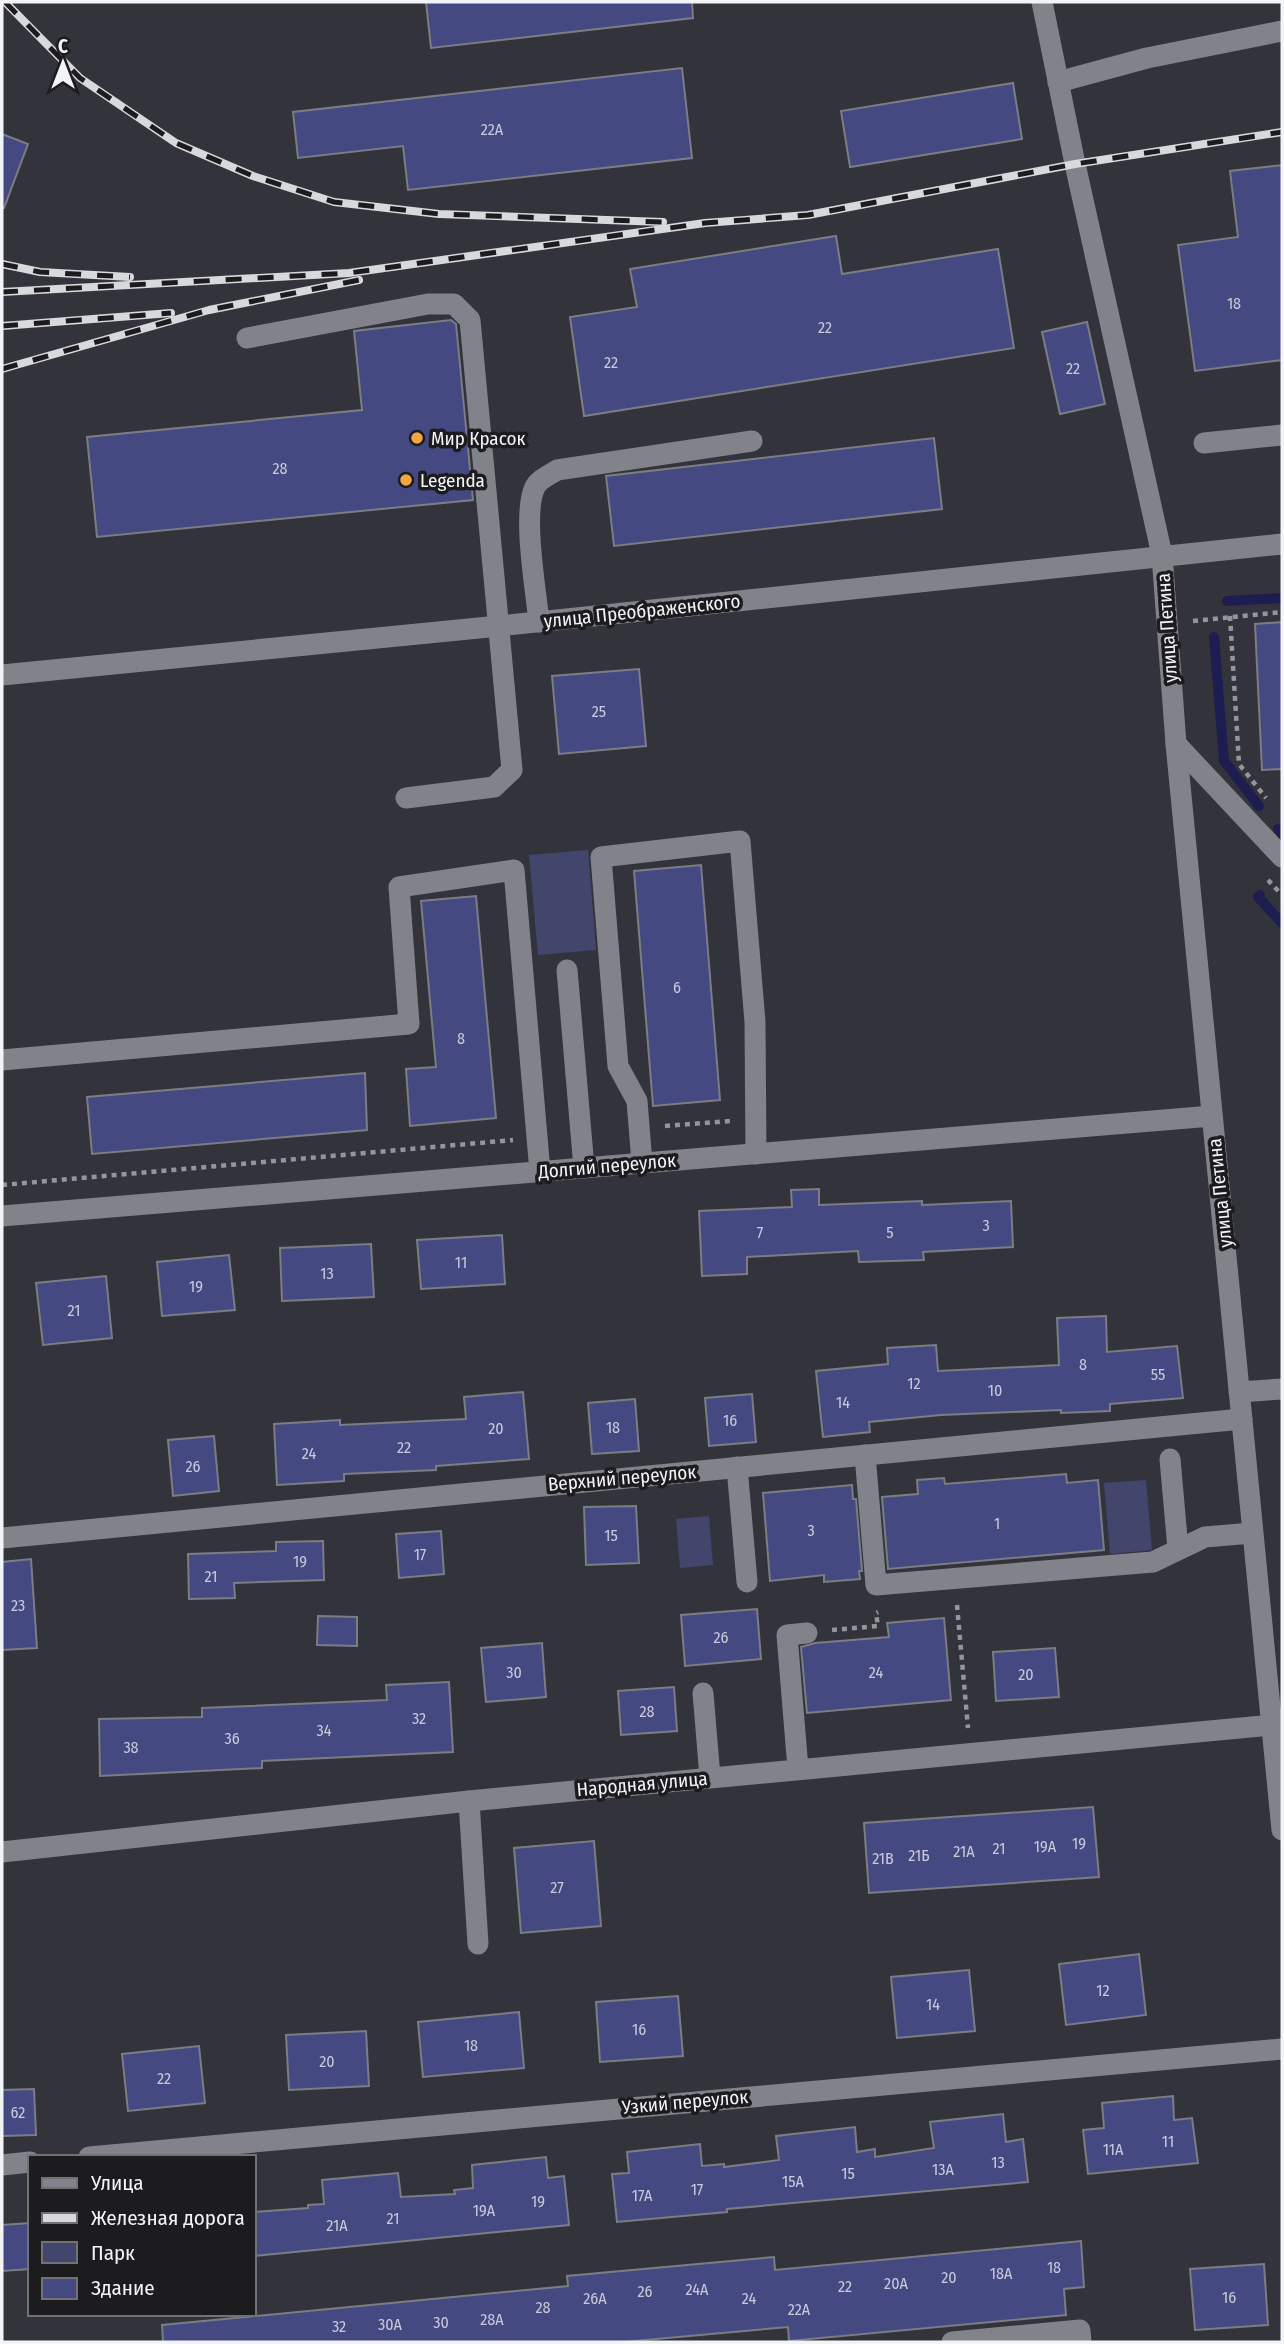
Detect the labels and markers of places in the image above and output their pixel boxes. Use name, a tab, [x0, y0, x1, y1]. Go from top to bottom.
place label: Мир Красок	[431, 427, 525, 450]
marker: Мир Красок	[409, 430, 425, 446]
place label: Legenda	[420, 469, 485, 492]
marker: Legenda	[398, 472, 414, 488]

